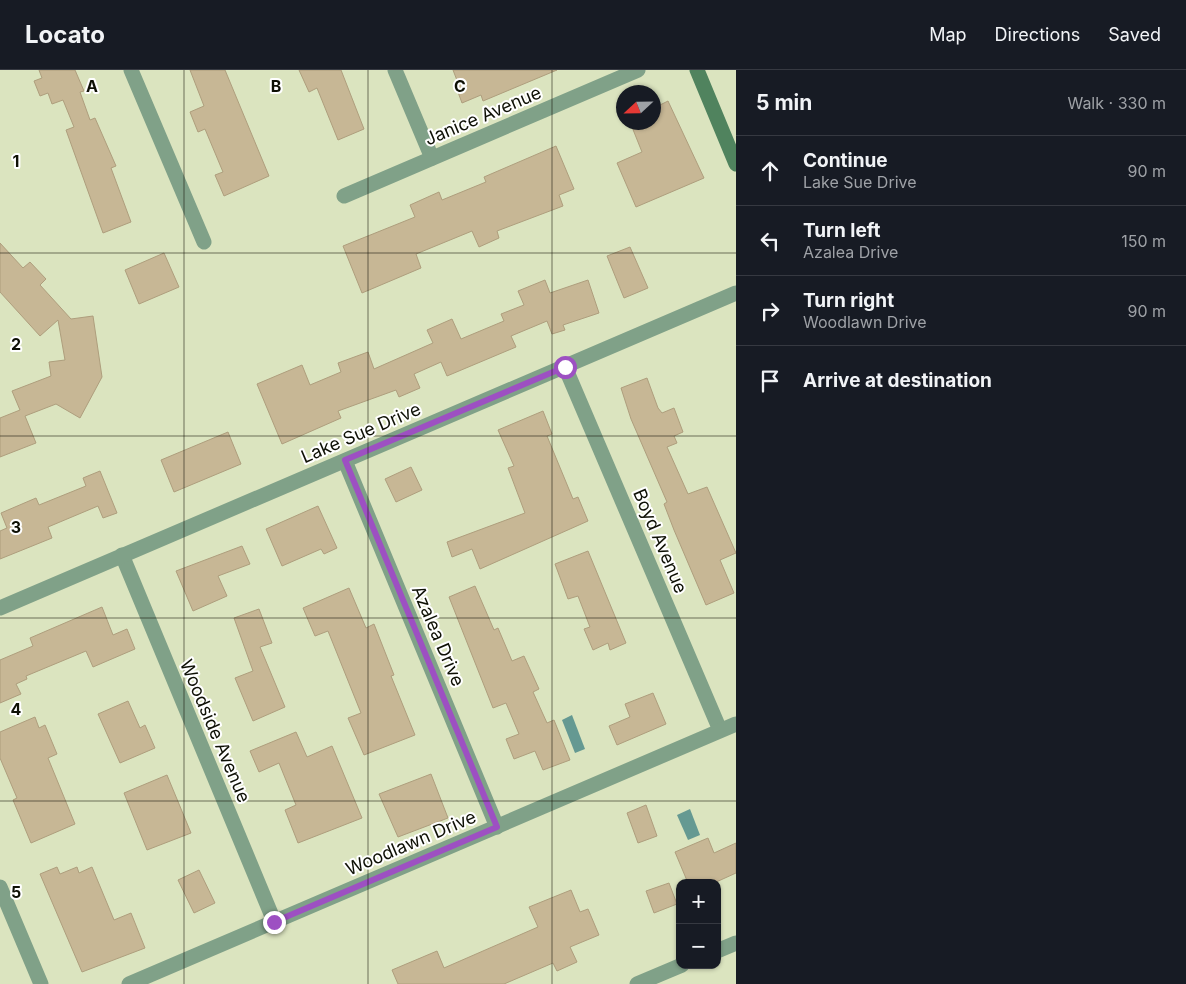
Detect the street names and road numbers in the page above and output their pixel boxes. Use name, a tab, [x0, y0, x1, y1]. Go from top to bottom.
street label: Janice Avenue	[421, 82, 544, 150]
street label: Lake Sue Drive	[298, 398, 424, 467]
street label: Boyd Avenue	[629, 485, 692, 596]
street label: Azalea Drive	[408, 582, 469, 689]
street label: Woodside Avenue	[176, 656, 255, 805]
street label: Woodlawn Drive	[343, 806, 479, 879]

